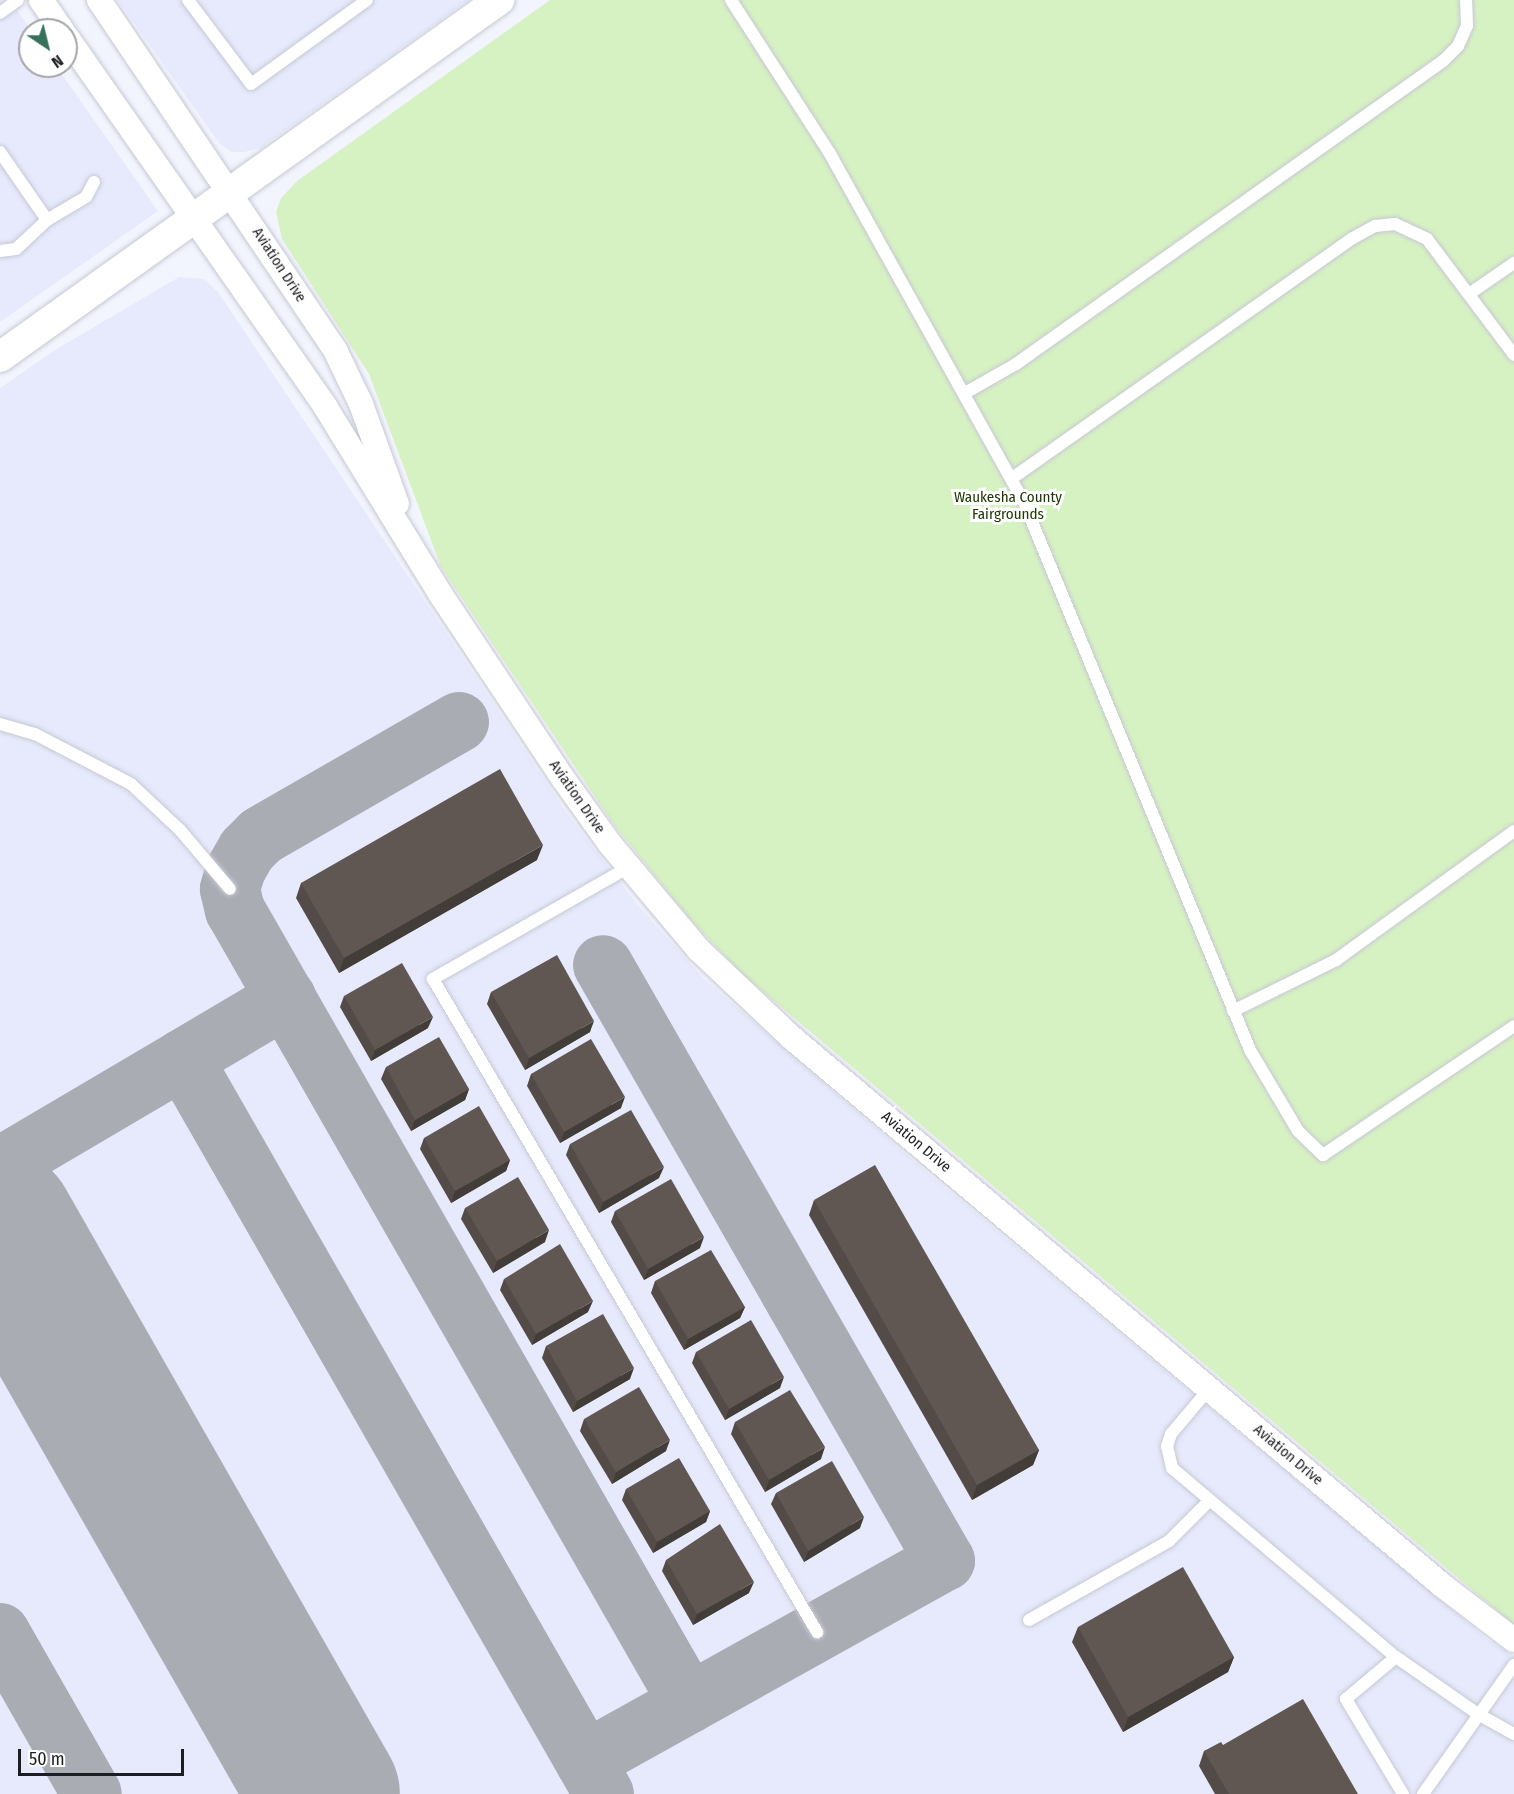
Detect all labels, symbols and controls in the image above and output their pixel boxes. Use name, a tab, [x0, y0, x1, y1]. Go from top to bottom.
north arrow	[18, 18, 78, 78]
text: N	[48, 51, 67, 72]
street label: Aviation Drive	[248, 224, 310, 306]
park label: Waukesha County Fairgrounds	[954, 488, 1062, 523]
street label: Aviation Drive	[545, 757, 609, 837]
street label: Aviation Drive	[877, 1108, 955, 1176]
street label: Aviation Drive	[1249, 1421, 1327, 1489]
scale bar	[21, 1737, 188, 1775]
text: 50 m	[29, 1748, 65, 1770]

